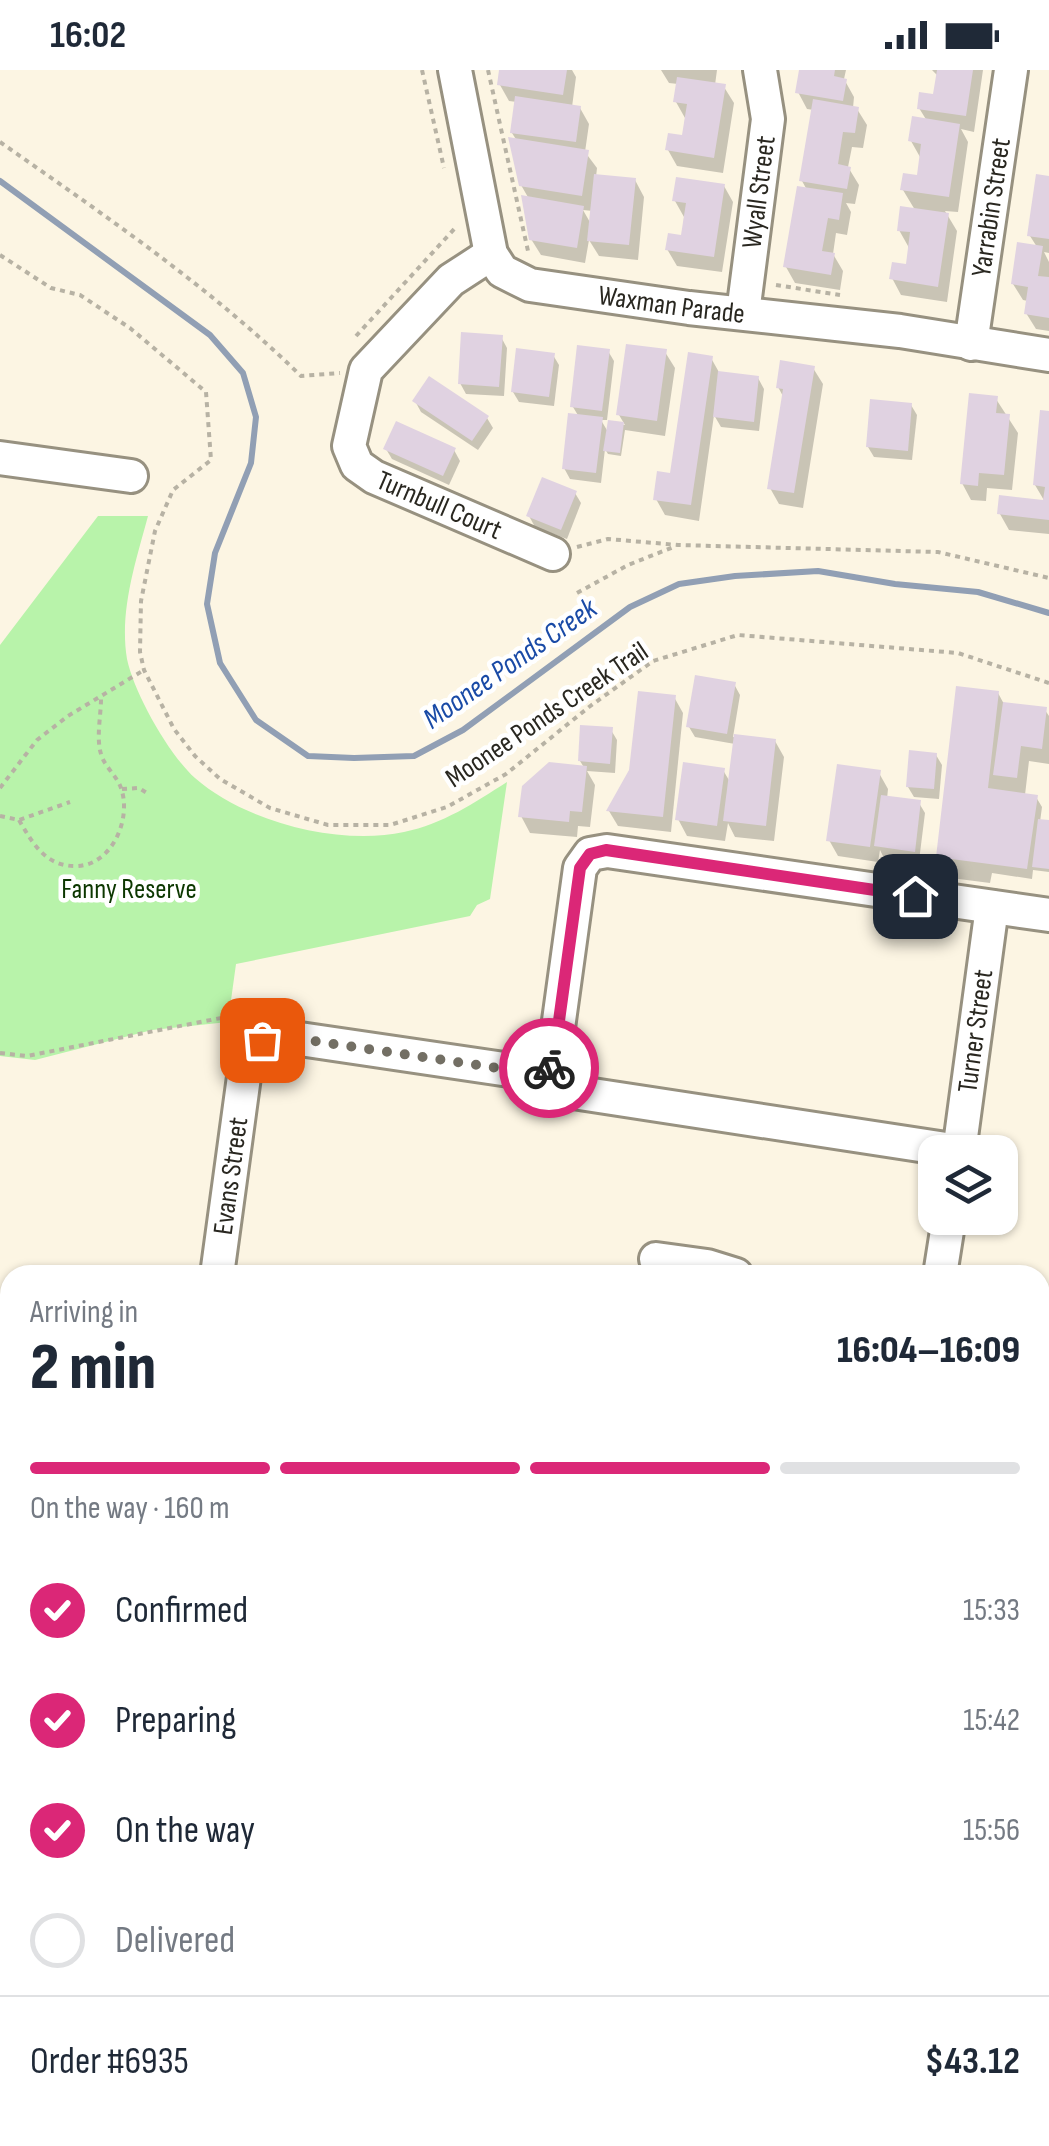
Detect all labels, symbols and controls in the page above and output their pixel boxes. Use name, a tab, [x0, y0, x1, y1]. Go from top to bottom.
text: 16:02	[50, 13, 126, 58]
street label: Wyall Street	[735, 134, 782, 250]
street label: Yarrabin Street	[964, 136, 1017, 279]
street label: Waxman Parade	[596, 279, 747, 330]
street label: Turnbull Court	[372, 464, 507, 547]
water label: Moonee Ponds Creek	[416, 590, 605, 737]
street label: Moonee Ponds Creek Trail	[439, 635, 655, 795]
pin	[873, 854, 958, 939]
icon: home	[888, 869, 943, 924]
park label: Fanny Reserve	[61, 873, 197, 906]
street label: Turner Street	[951, 967, 1000, 1095]
pin	[220, 998, 305, 1083]
icon: bag	[235, 1013, 290, 1068]
courier	[499, 1018, 599, 1118]
icon: bike	[522, 1041, 577, 1096]
street label: Evans Street	[206, 1115, 255, 1237]
map controls	[918, 1135, 1018, 1235]
button: layers	[918, 1135, 1018, 1235]
text: Arriving in	[30, 1293, 138, 1332]
text: 16:04–16:09	[837, 1328, 1020, 1373]
text: 2 min	[30, 1330, 156, 1408]
text: On the way · 160 m	[30, 1489, 229, 1528]
icon: check	[30, 1583, 85, 1638]
text: Confirmed	[115, 1588, 248, 1633]
text: 15:33	[963, 1591, 1020, 1630]
icon: check	[30, 1693, 85, 1748]
text: Preparing	[115, 1698, 236, 1743]
text: 15:42	[963, 1701, 1020, 1740]
icon: check	[30, 1803, 85, 1858]
text: On the way	[115, 1808, 255, 1853]
text: 15:56	[963, 1811, 1020, 1850]
text: Delivered	[115, 1918, 235, 1963]
text: Order #6935	[30, 2039, 189, 2084]
text: $43.12	[925, 2039, 1020, 2084]

